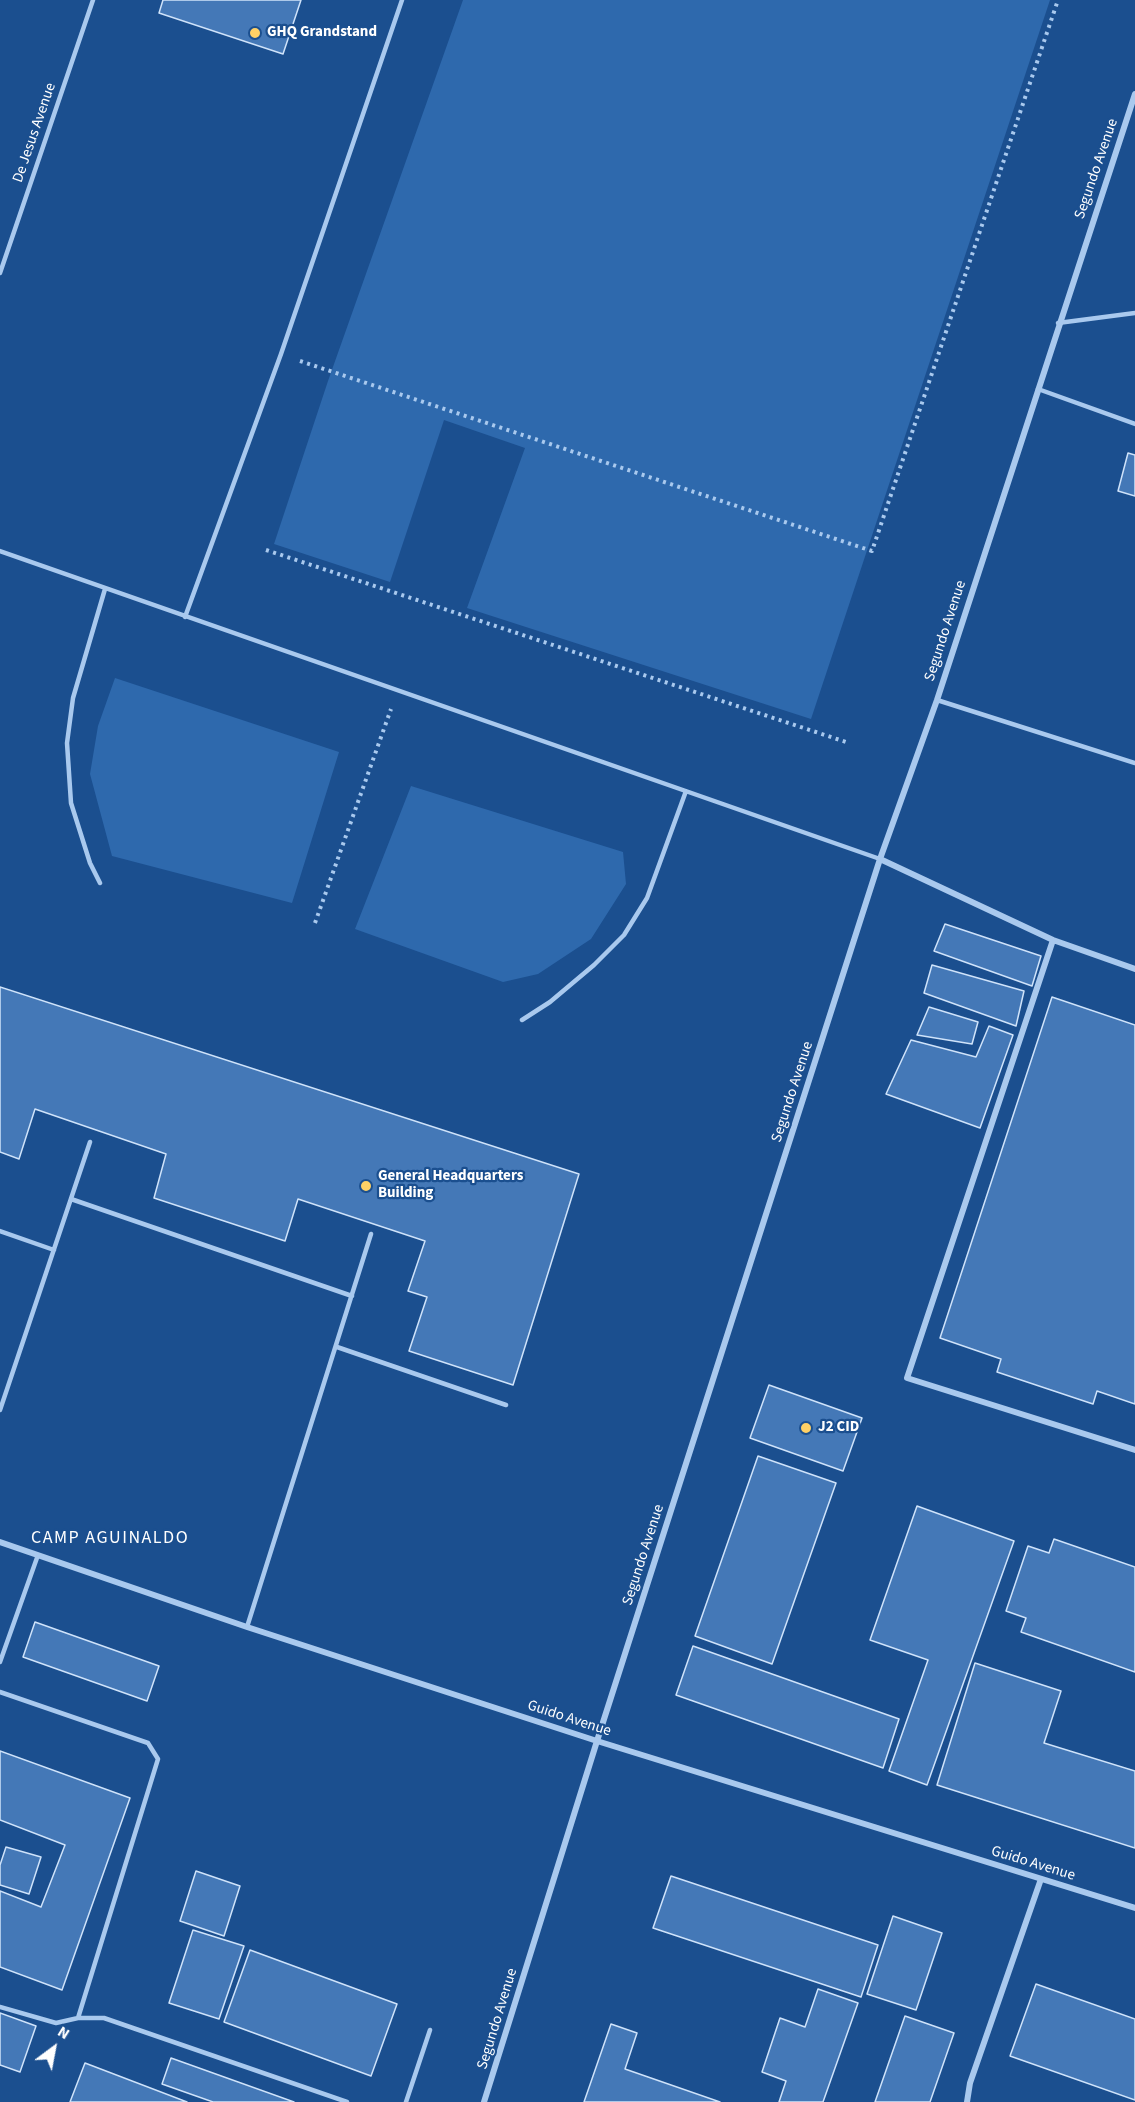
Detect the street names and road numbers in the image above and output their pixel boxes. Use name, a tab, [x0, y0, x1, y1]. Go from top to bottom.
street label: De Jesus Avenue	[10, 81, 60, 185]
street label: Segundo Avenue	[1071, 116, 1123, 222]
street label: Segundo Avenue	[921, 578, 971, 684]
street label: Segundo Avenue	[768, 1039, 818, 1145]
street label: Segundo Avenue	[619, 1502, 669, 1608]
street label: Guido Avenue	[525, 1697, 613, 1741]
street label: Guido Avenue	[989, 1843, 1077, 1885]
street label: Segundo Avenue	[474, 1966, 522, 2072]

